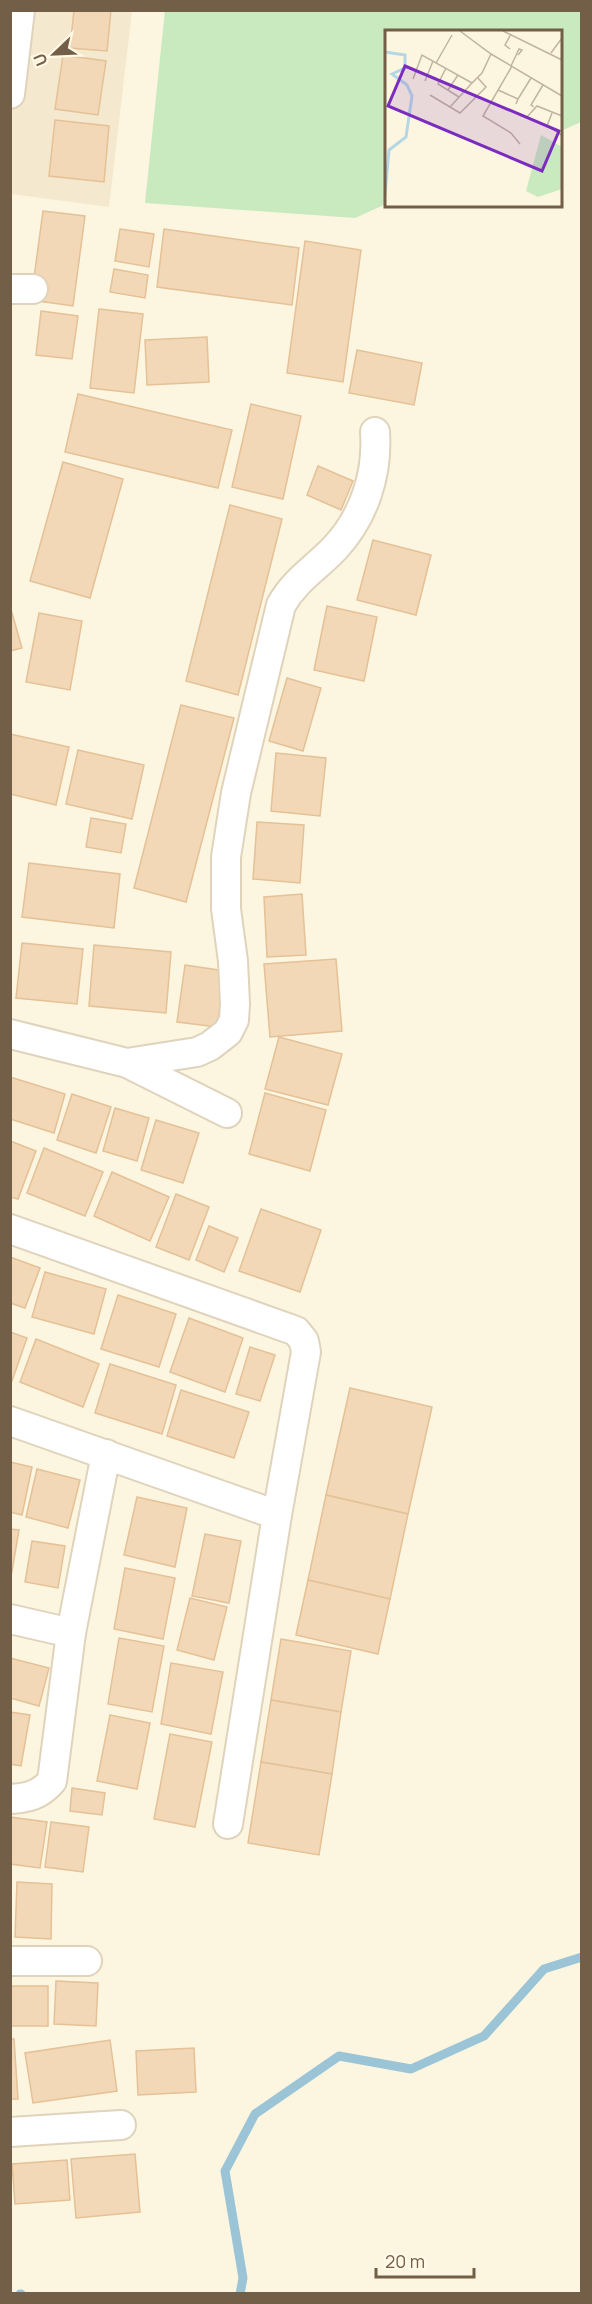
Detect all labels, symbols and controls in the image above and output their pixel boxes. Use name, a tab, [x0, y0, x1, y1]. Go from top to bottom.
north arrow	[24, 24, 84, 84]
inset map	[385, 30, 562, 207]
text: U	[28, 50, 53, 69]
scale bar	[376, 2241, 474, 2279]
text: 20 m	[385, 2249, 425, 2273]

